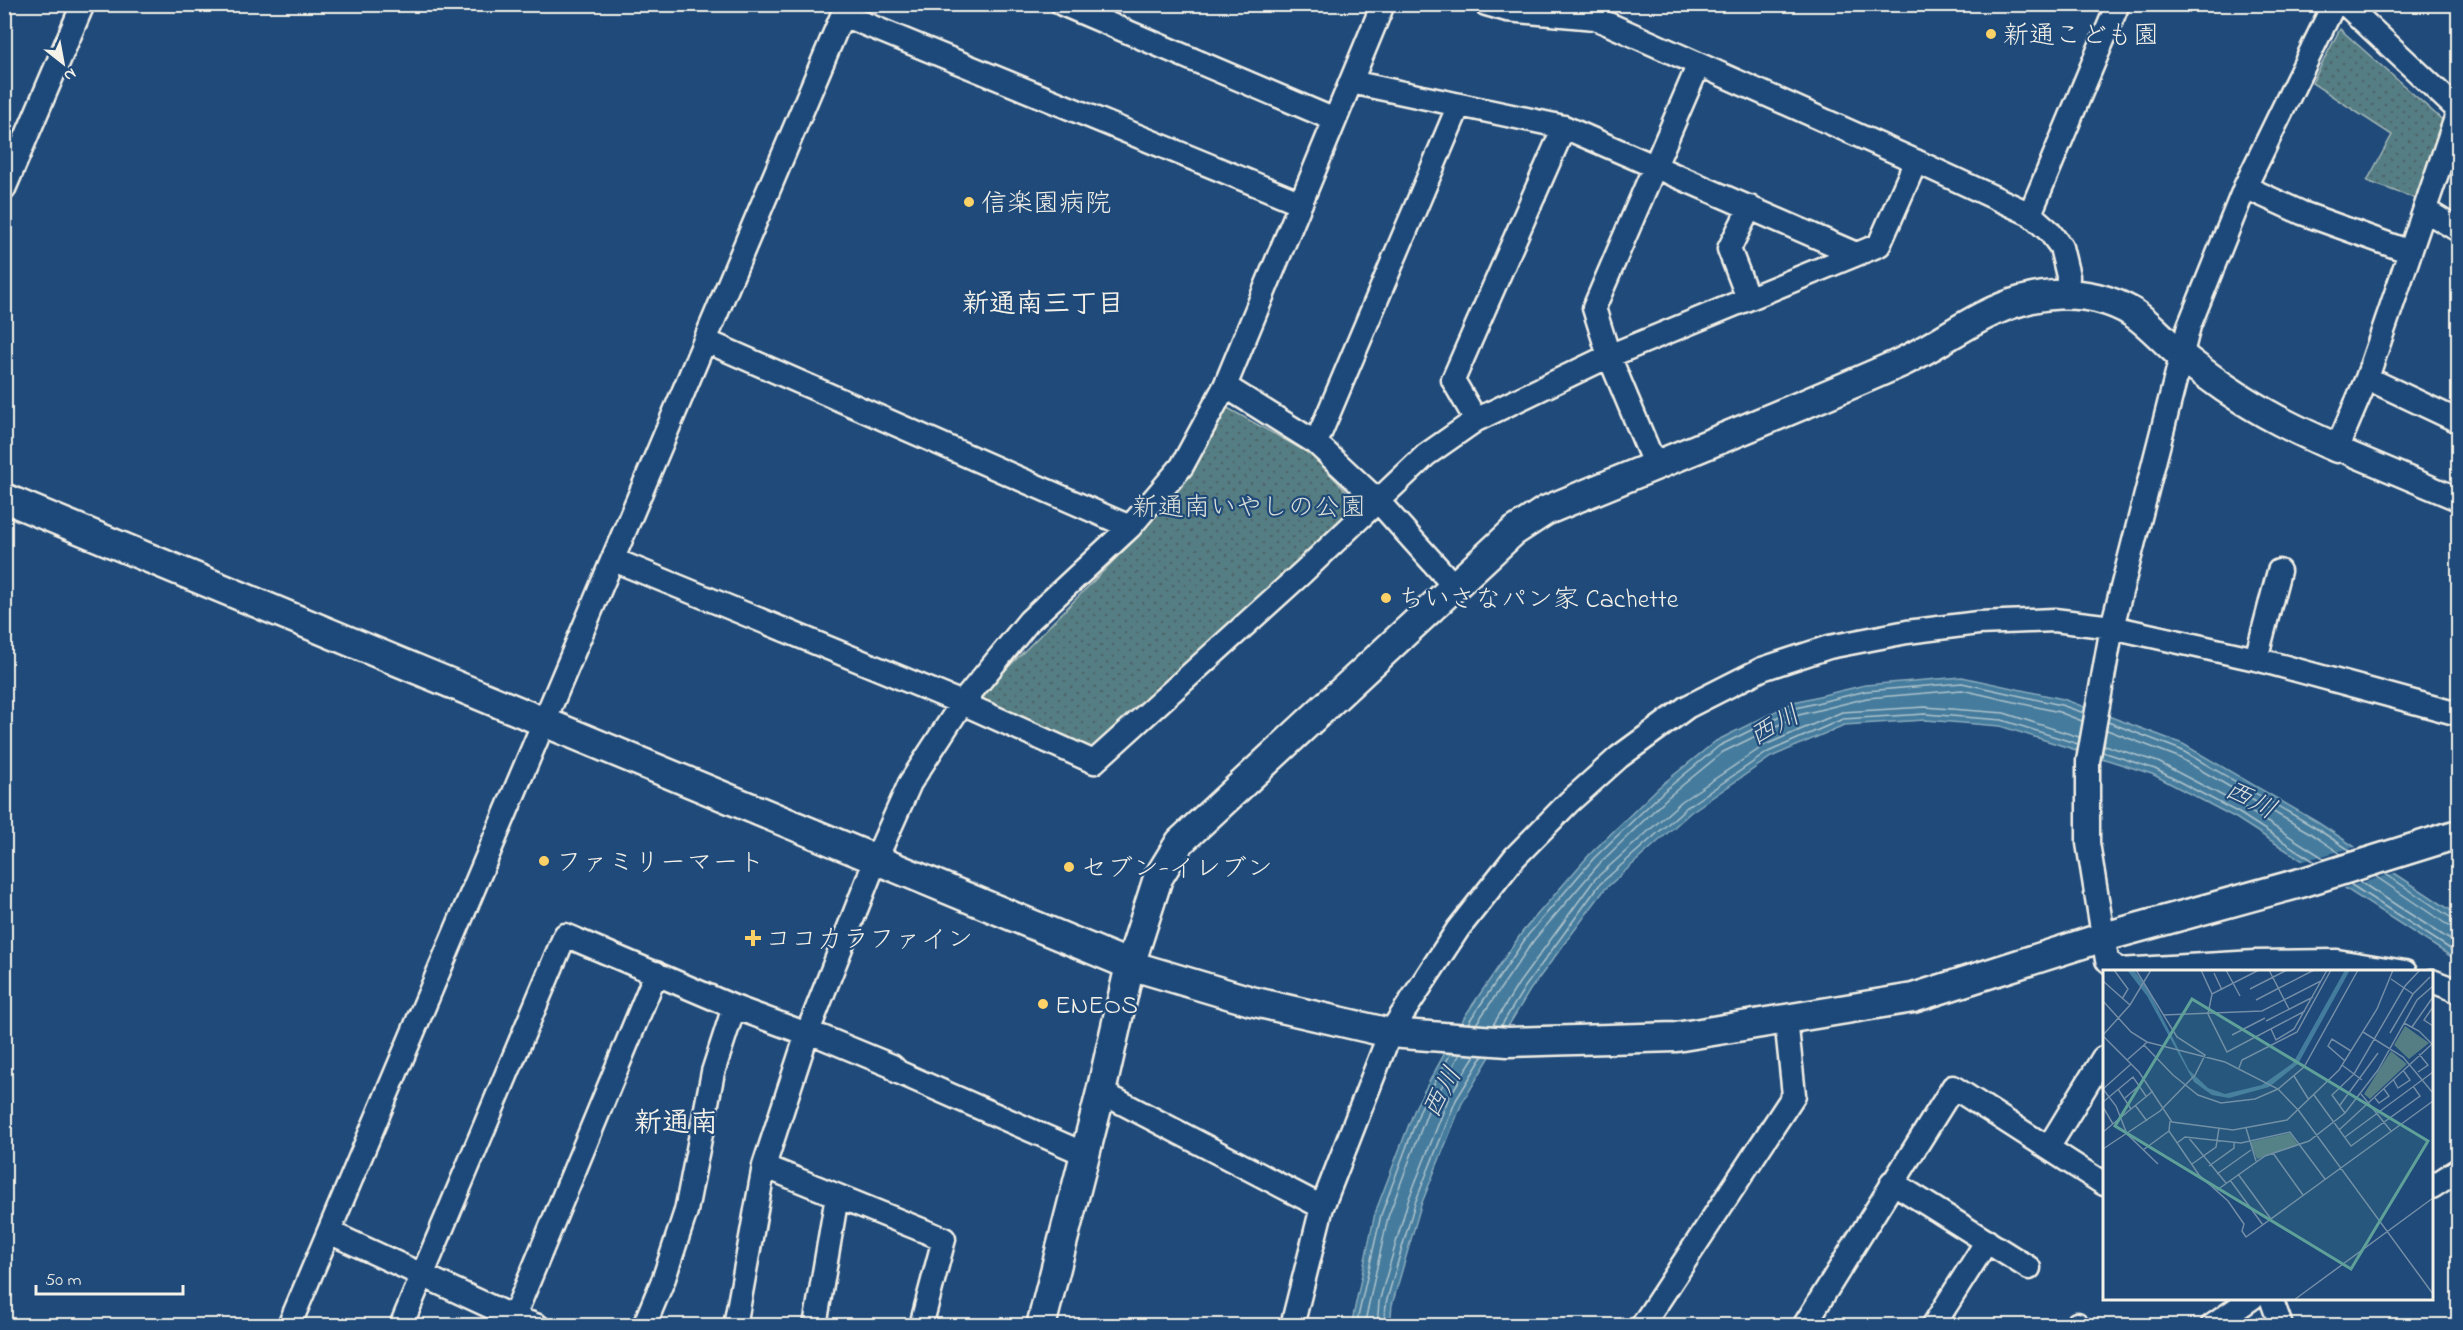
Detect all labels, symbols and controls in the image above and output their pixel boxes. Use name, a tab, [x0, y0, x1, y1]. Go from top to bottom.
place label: 新通こども園	[2003, 18, 2159, 56]
marker: 新通こども園	[1984, 27, 1998, 41]
north arrow	[33, 33, 93, 93]
text: N	[59, 61, 81, 87]
place label: 信楽園病院	[981, 186, 1111, 224]
marker: 信楽園病院	[962, 195, 976, 209]
district label: 新通南三丁目	[962, 286, 1124, 325]
park label: 新通南いやしの公園	[1132, 490, 1366, 528]
place label: ちいさなパン家 Cachette	[1398, 582, 1679, 620]
marker: ちいさなパン家 Cachette	[1379, 591, 1393, 605]
water label: 西川	[1742, 697, 1808, 757]
water label: 西川	[2217, 772, 2283, 831]
place label: ファミリーマート	[556, 845, 765, 883]
place label: セブン-イレブン	[1081, 851, 1273, 889]
marker: ファミリーマート	[537, 854, 551, 868]
marker: セブン-イレブン	[1062, 860, 1076, 874]
place label: ココカラファイン	[765, 922, 973, 960]
marker: ココカラファイン	[746, 931, 760, 945]
inset map	[2103, 970, 2433, 1300]
place label: ENEOS	[1055, 988, 1138, 1026]
marker: ENEOS	[1036, 997, 1050, 1011]
water label: 西川	[1413, 1060, 1473, 1126]
district label: 新通南	[634, 1104, 718, 1145]
scale bar	[36, 1258, 183, 1296]
text: 50 m	[45, 1268, 82, 1294]

